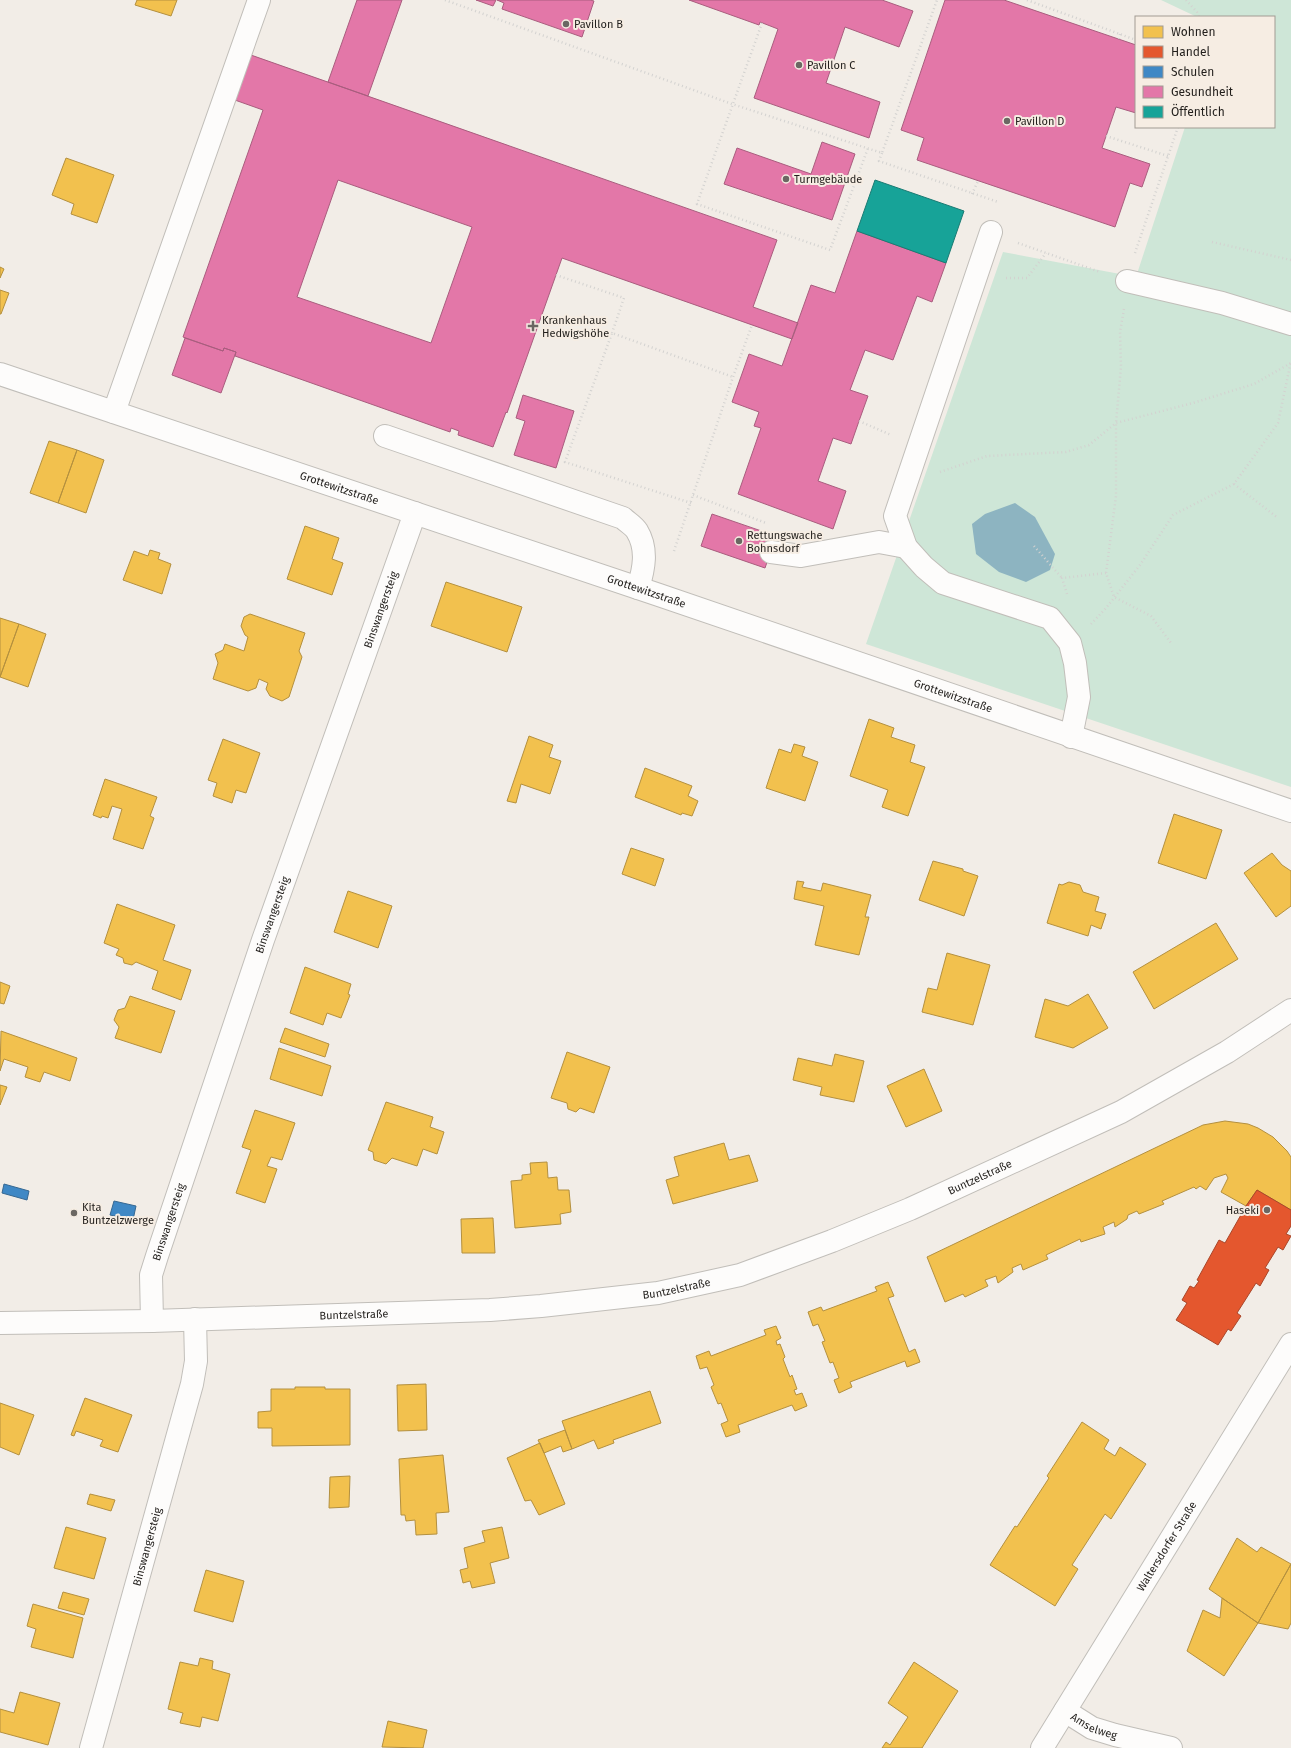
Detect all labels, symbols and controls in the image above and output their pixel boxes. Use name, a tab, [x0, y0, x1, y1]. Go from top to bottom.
legend	[1135, 16, 1275, 128]
place label: Pavillon B	[574, 18, 623, 31]
marker: Pavillon B	[561, 19, 571, 29]
text: Wohnen	[1171, 25, 1215, 39]
text: Handel	[1171, 45, 1210, 59]
place label: Pavillon C	[807, 59, 855, 72]
marker: Pavillon C	[794, 60, 804, 70]
text: Schulen	[1171, 65, 1214, 79]
text: Gesundheit	[1171, 85, 1234, 99]
text: Öffentlich	[1171, 103, 1225, 119]
place label: Pavillon D	[1015, 115, 1064, 128]
marker: Pavillon D	[1002, 116, 1012, 126]
place label: Turmgebäude	[794, 173, 862, 186]
marker: Turmgebäude	[781, 174, 791, 184]
place label: Krankenhaus Hedwigshöhe	[542, 314, 609, 340]
marker: Krankenhaus Hedwigshöhe	[527, 320, 539, 332]
street label: Grottewitzstraße	[298, 469, 381, 507]
place label: Rettungswache Bohnsdorf	[747, 529, 822, 555]
marker: Rettungswache Bohnsdorf	[734, 536, 744, 546]
street label: Binswangersteig	[361, 569, 400, 650]
street label: Grottewitzstraße	[606, 572, 688, 610]
street label: Grottewitzstraße	[912, 676, 994, 715]
street label: Binswangersteig	[252, 874, 292, 955]
street label: Buntzelstraße	[946, 1157, 1014, 1197]
street label: Binswangersteig	[149, 1181, 188, 1262]
place label: Kita Buntzelzwerge	[82, 1201, 154, 1227]
place label: Haseki	[1226, 1204, 1259, 1217]
marker: Haseki	[1262, 1205, 1272, 1215]
marker: Kita Buntzelzwerge	[69, 1208, 79, 1218]
street label: Buntzelstraße	[642, 1275, 712, 1301]
street label: Buntzelstraße	[319, 1307, 389, 1322]
street label: Waltersdorfer Straße	[1134, 1499, 1199, 1594]
street label: Binswangersteig	[130, 1506, 164, 1587]
street label: Amselweg	[1068, 1710, 1119, 1742]

